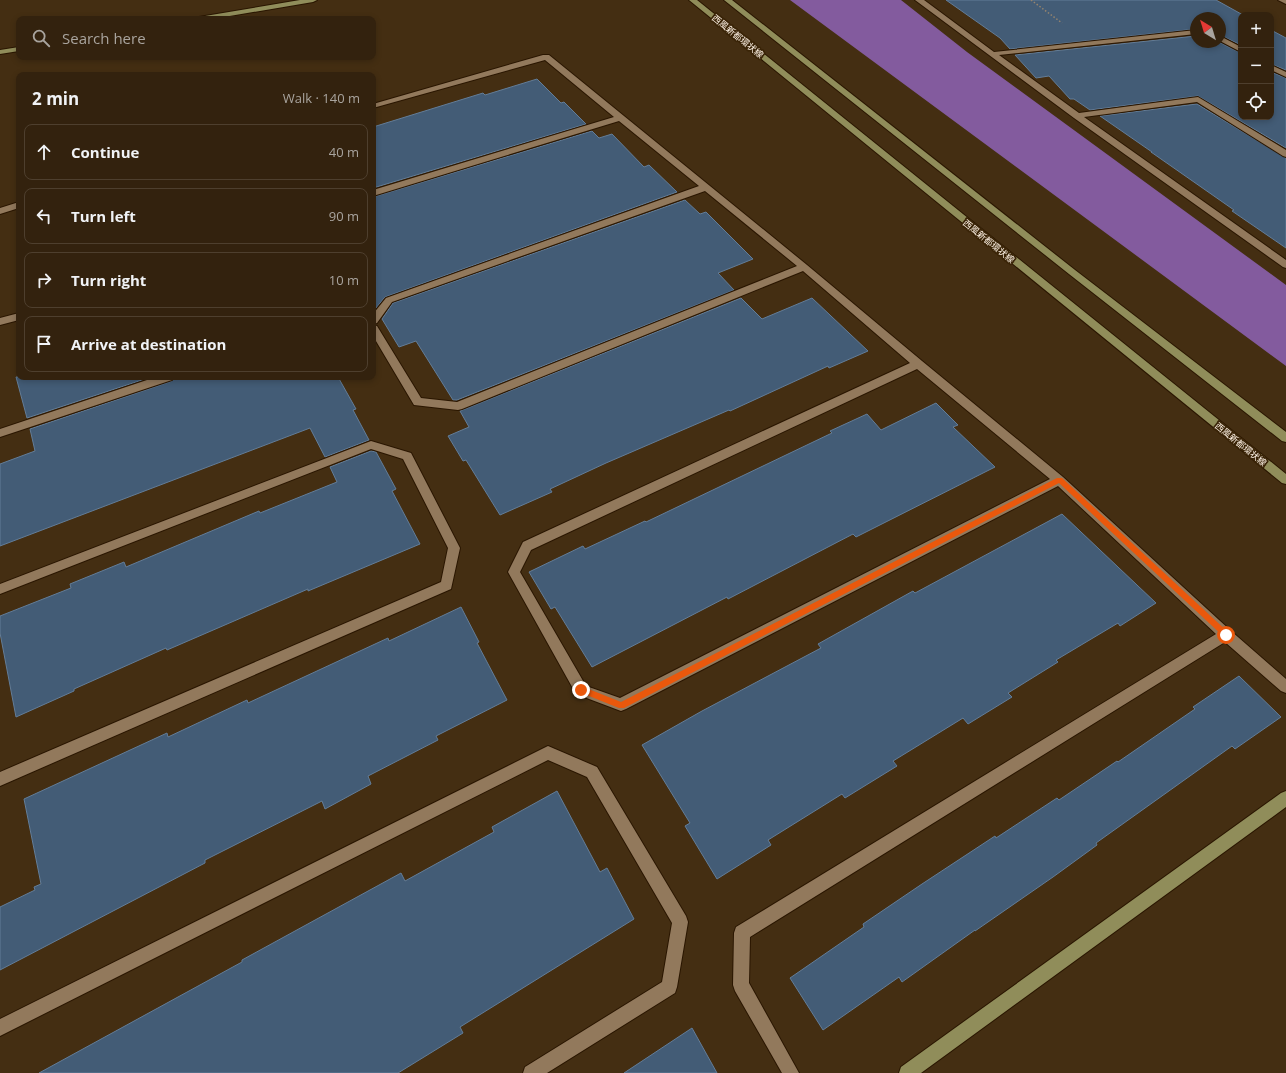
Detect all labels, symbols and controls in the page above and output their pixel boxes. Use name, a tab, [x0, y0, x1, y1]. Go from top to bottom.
street label: 西風新都環状線	[709, 11, 767, 61]
north arrow	[1190, 12, 1226, 48]
map controls	[1238, 12, 1274, 120]
button: +	[1238, 12, 1274, 48]
search box	[16, 16, 376, 60]
icon: search	[30, 27, 52, 49]
text: Search here	[62, 28, 146, 48]
button: −	[1238, 48, 1274, 84]
button: locate	[1238, 84, 1274, 120]
text: 2 min	[32, 87, 79, 110]
text: Walk · 140 m	[283, 89, 360, 107]
icon: ahead	[33, 141, 55, 163]
text: Continue	[71, 142, 139, 162]
text: 40 m	[329, 143, 359, 161]
icon: left	[33, 205, 55, 227]
text: Turn left	[71, 206, 136, 226]
text: 90 m	[329, 207, 359, 225]
street label: 西風新都環状線	[960, 216, 1018, 266]
icon: right	[33, 269, 55, 291]
text: Turn right	[71, 270, 146, 290]
text: 10 m	[329, 271, 359, 289]
icon: arrive	[33, 333, 55, 355]
text: Arrive at destination	[71, 334, 226, 354]
street label: 西風新都環状線	[1212, 419, 1270, 469]
route start	[1217, 626, 1235, 644]
route end	[572, 681, 590, 699]

